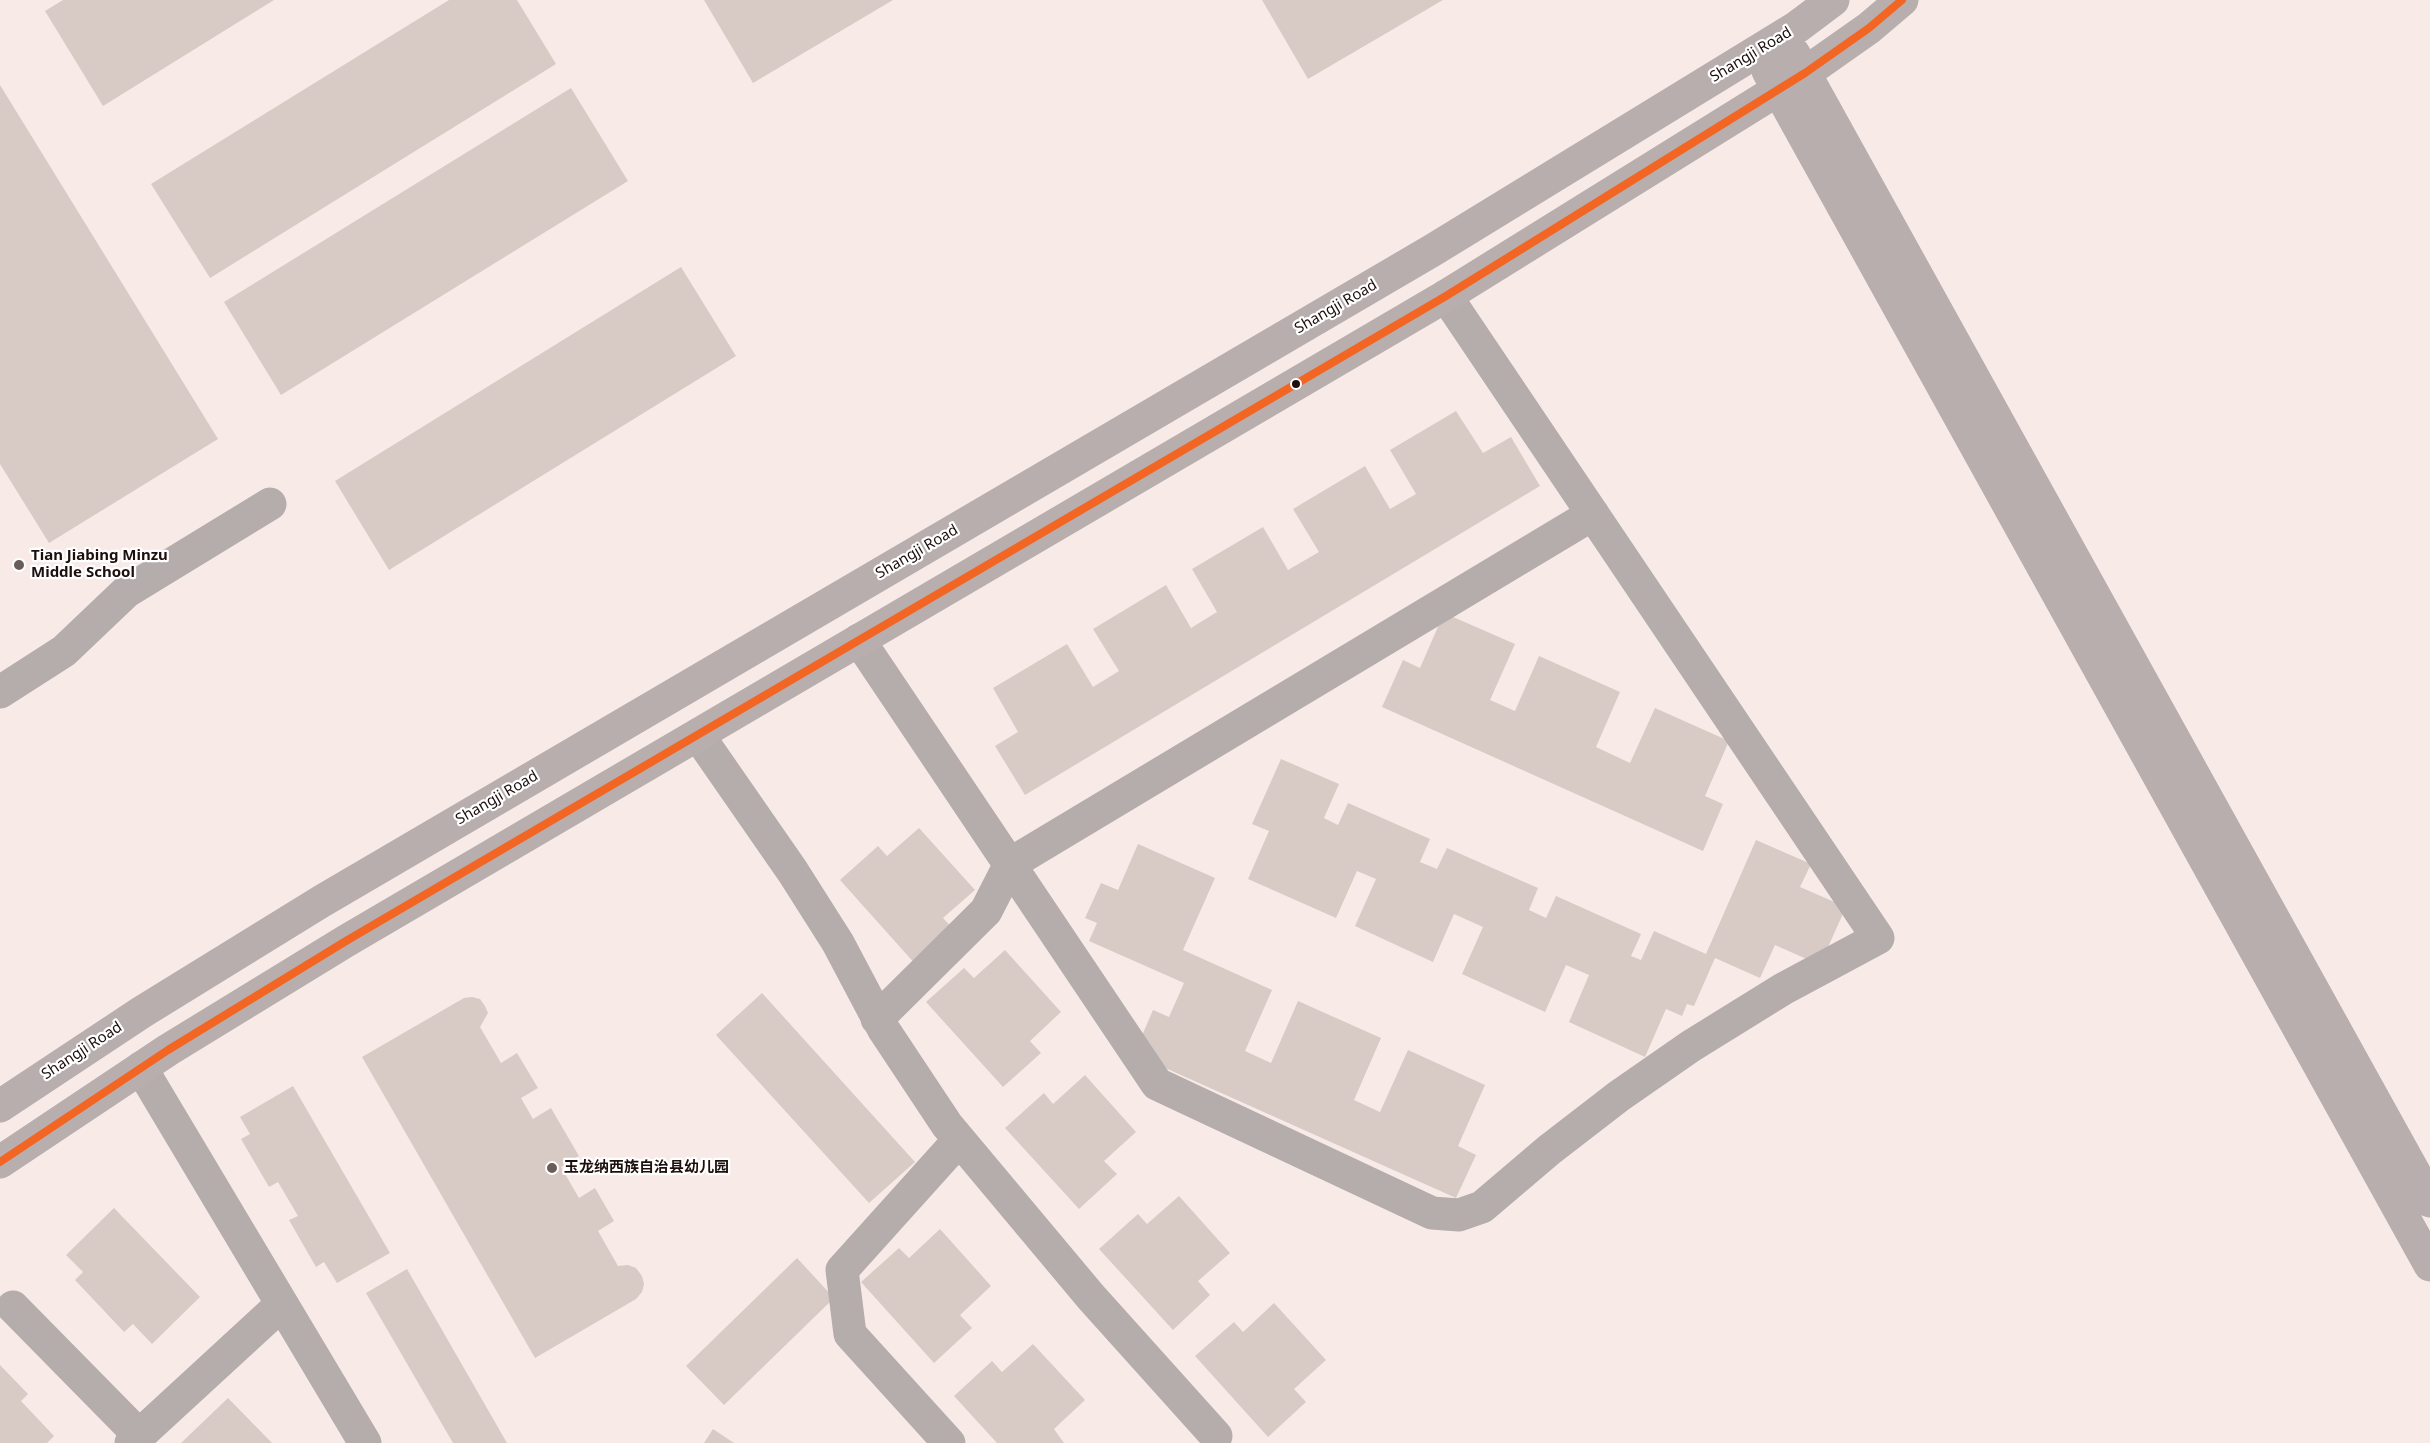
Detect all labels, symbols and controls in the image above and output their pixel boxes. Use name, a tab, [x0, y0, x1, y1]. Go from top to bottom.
street label: Shangji Road	[1707, 24, 1795, 86]
street label: Shangji Road	[1292, 276, 1380, 338]
unlabelled marker	[1290, 378, 1302, 390]
street label: Shangji Road	[873, 521, 961, 583]
place label: Tian Jiabing Minzu Middle School	[31, 547, 168, 582]
marker: Tian Jiabing Minzu Middle School	[12, 558, 26, 572]
street label: Shangji Road	[453, 767, 541, 829]
street label: Shangji Road	[38, 1018, 126, 1084]
place label: 玉龙纳西族自治县幼儿园	[564, 1159, 729, 1177]
marker: 玉龙纳西族自治县幼儿园	[545, 1161, 559, 1175]

